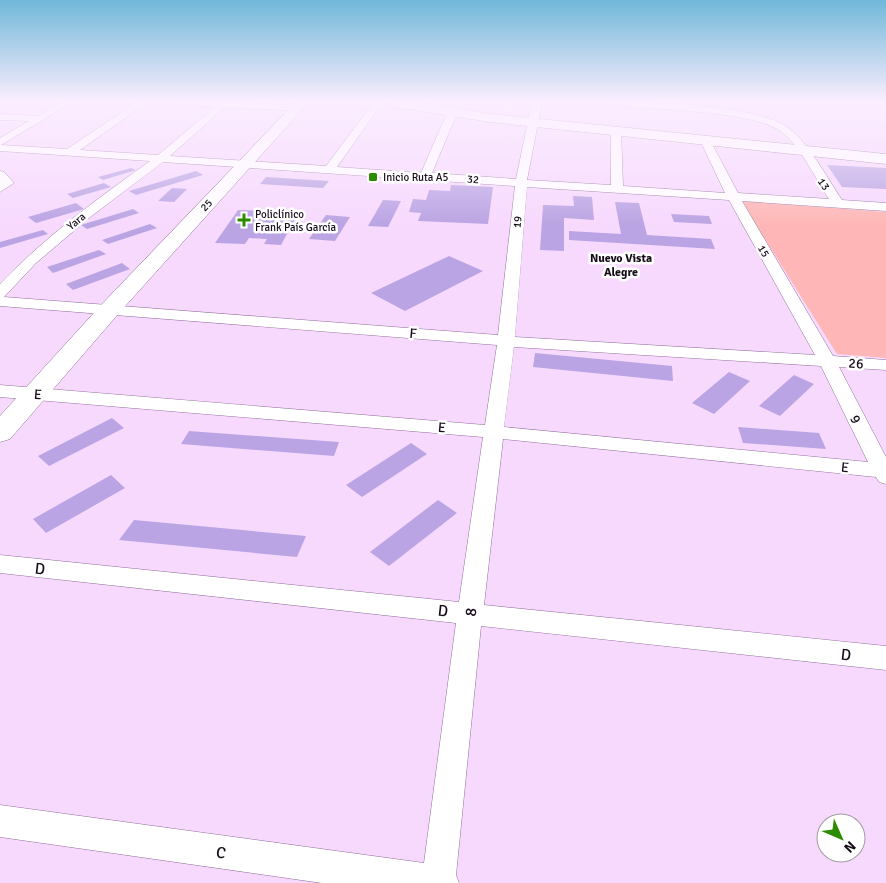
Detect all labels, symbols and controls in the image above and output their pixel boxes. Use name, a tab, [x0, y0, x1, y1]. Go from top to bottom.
marker: Inicio Ruta A5	[367, 171, 379, 183]
place label: Inicio Ruta A5	[383, 171, 449, 184]
street label: 32	[467, 173, 479, 186]
street label: 13	[815, 176, 832, 193]
street label: 25	[198, 197, 215, 214]
place label: Policlínico Frank País García	[255, 208, 337, 234]
street label: Yara	[64, 210, 89, 233]
marker: Policlínico Frank País García	[237, 213, 251, 227]
street label: 19	[511, 216, 524, 229]
street label: 15	[755, 243, 772, 260]
district label: Nuevo Vista Alegre	[590, 251, 652, 280]
street label: F	[409, 325, 417, 342]
street label: 26	[848, 354, 864, 373]
street label: E	[33, 386, 43, 403]
street label: 9	[846, 412, 865, 426]
street label: E	[437, 419, 447, 436]
street label: E	[840, 459, 850, 476]
street label: D	[34, 559, 46, 579]
street label: D	[437, 601, 449, 621]
street label: 8	[461, 607, 481, 618]
street label: D	[840, 645, 852, 665]
north arrow	[816, 813, 866, 863]
text: N	[840, 837, 859, 856]
street label: C	[215, 842, 227, 864]

